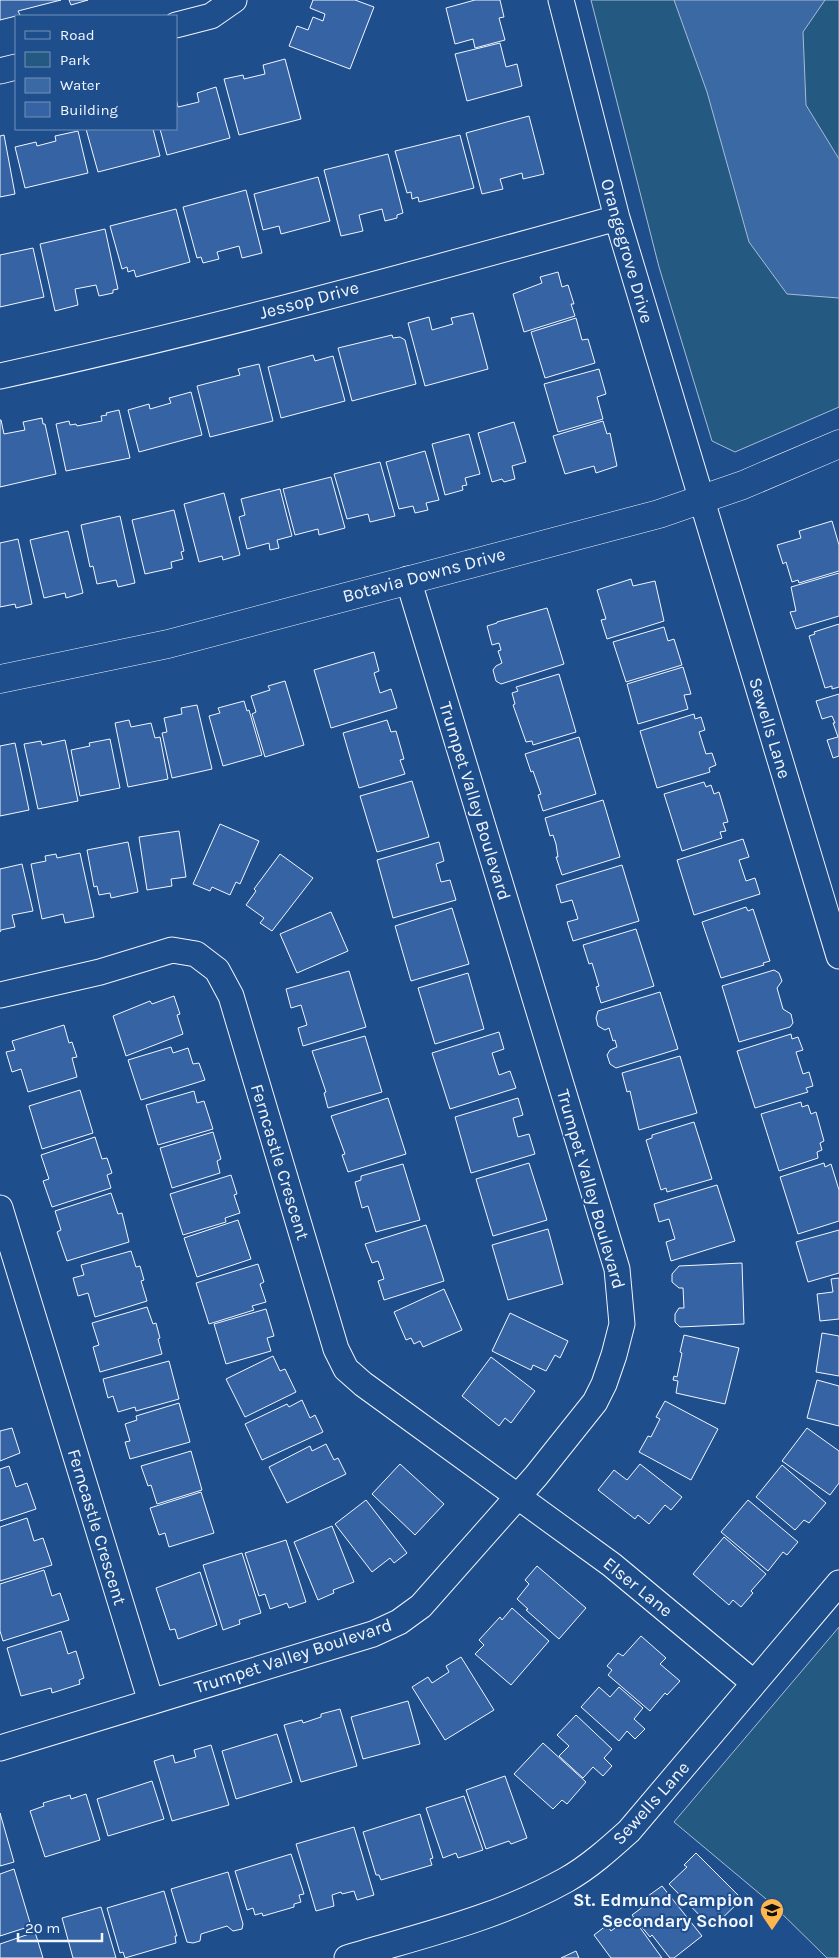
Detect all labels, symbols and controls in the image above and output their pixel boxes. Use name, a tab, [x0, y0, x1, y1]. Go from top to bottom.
legend	[15, 15, 178, 130]
text: Road	[60, 26, 95, 44]
text: Park	[60, 51, 90, 69]
text: Water	[60, 76, 101, 94]
text: Building	[60, 101, 118, 119]
street label: Orangegrove Drive	[596, 176, 658, 326]
street label: Jessop Drive	[257, 276, 361, 324]
street label: Botavia Downs Drive	[340, 543, 508, 607]
street label: Sewells Lane	[744, 675, 796, 781]
street label: Trumpet Valley Boulevard	[434, 699, 516, 903]
street label: Ferncastle Crescent	[246, 1081, 314, 1243]
street label: Trumpet Valley Boulevard	[552, 1087, 630, 1291]
street label: Ferncastle Crescent	[63, 1446, 131, 1608]
street label: Elser Lane	[599, 1552, 677, 1622]
street label: Trumpet Valley Boulevard	[191, 1614, 395, 1698]
street label: Sewells Lane	[608, 1757, 694, 1849]
place label: St. Edmund Campion Secondary School	[573, 1889, 754, 1932]
school or university icon: St. Edmund Campion Secondary School	[759, 1897, 785, 1931]
scale bar	[18, 1910, 101, 1942]
text: 20 m	[25, 1919, 60, 1937]

